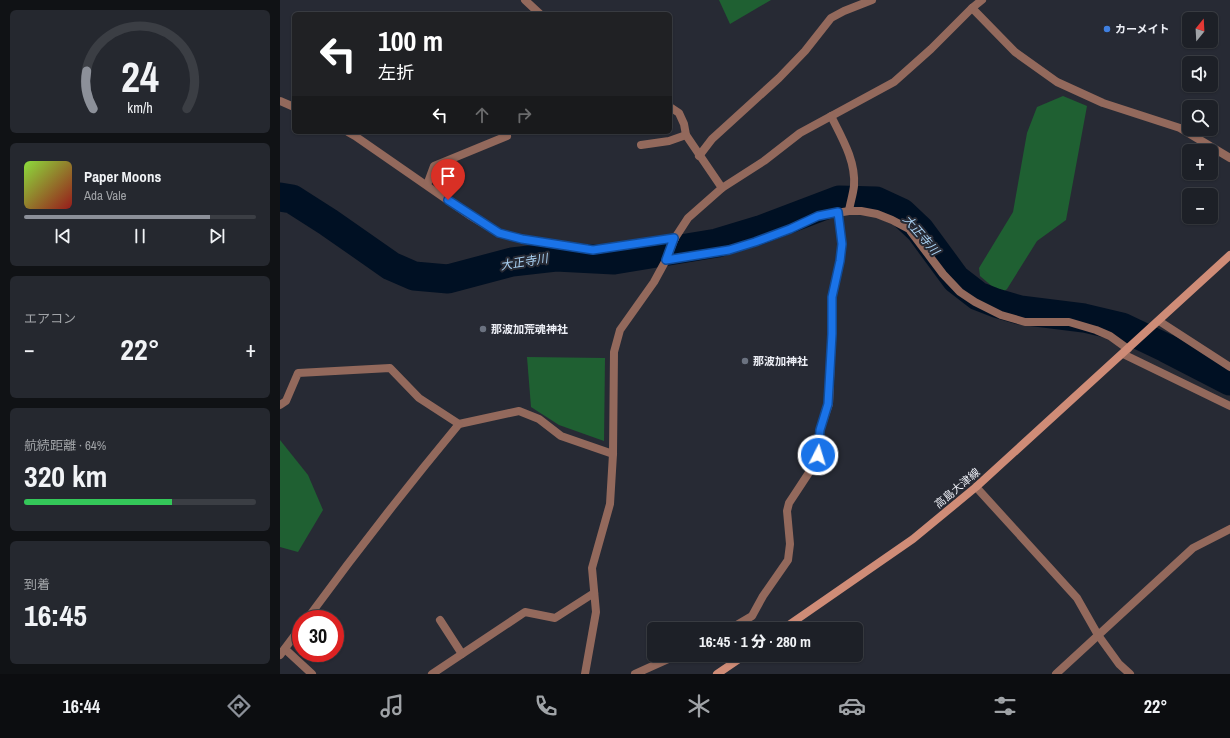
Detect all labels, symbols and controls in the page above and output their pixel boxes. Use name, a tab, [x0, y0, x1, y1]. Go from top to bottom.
north arrow	[1182, 12, 1218, 48]
map controls	[1182, 12, 1218, 224]
text: 100 m	[378, 22, 443, 60]
place label: カーメイト	[1115, 22, 1170, 36]
marker: カーメイト	[1102, 24, 1112, 34]
icon: left	[312, 28, 364, 80]
text: 24	[121, 49, 159, 105]
button: sound	[1182, 56, 1218, 92]
text: 左折	[378, 60, 414, 85]
text: km/h	[127, 98, 153, 117]
button: search	[1182, 100, 1218, 136]
icon: left	[429, 104, 451, 126]
icon: ahead	[471, 104, 493, 126]
icon: right	[513, 104, 535, 126]
button: +	[1182, 144, 1218, 180]
pin	[431, 159, 465, 200]
icon: arrive	[437, 165, 459, 187]
text: Paper Moons	[84, 166, 161, 187]
text: Ada Vale	[84, 187, 126, 204]
button: −	[1182, 188, 1218, 224]
water label: 大正寺川	[899, 212, 944, 260]
icon: previous	[52, 225, 74, 247]
icon: pause	[129, 225, 151, 247]
icon: next	[206, 225, 228, 247]
water label: 大正寺川	[499, 250, 551, 274]
text: エアコン	[24, 310, 76, 327]
place label: 那波加荒魂神社	[491, 322, 568, 336]
marker: 那波加荒魂神社	[478, 324, 488, 334]
text: 22°	[120, 329, 160, 369]
text: −	[24, 334, 35, 364]
text: +	[245, 334, 256, 364]
place label: 那波加神社	[753, 354, 808, 368]
marker: 那波加神社	[740, 356, 750, 366]
position arrow	[797, 434, 839, 476]
text: 航続距離 · 64%	[24, 437, 106, 454]
text: 320 km	[24, 456, 107, 496]
street label: 高島大津線	[931, 465, 983, 511]
text: 到着	[24, 576, 50, 593]
text: 16:45	[24, 595, 87, 635]
speed limit sign: 30	[292, 610, 344, 662]
text: 16:45 · 1 分 · 280 m	[699, 631, 811, 652]
icon: directions	[225, 692, 253, 720]
icon: music	[378, 692, 406, 720]
icon: phone	[532, 692, 560, 720]
icon: climate	[685, 692, 713, 720]
icon: car	[838, 692, 866, 720]
icon: filters	[991, 692, 1019, 720]
text: 16:44	[63, 694, 100, 719]
text: 22°	[1144, 694, 1167, 719]

